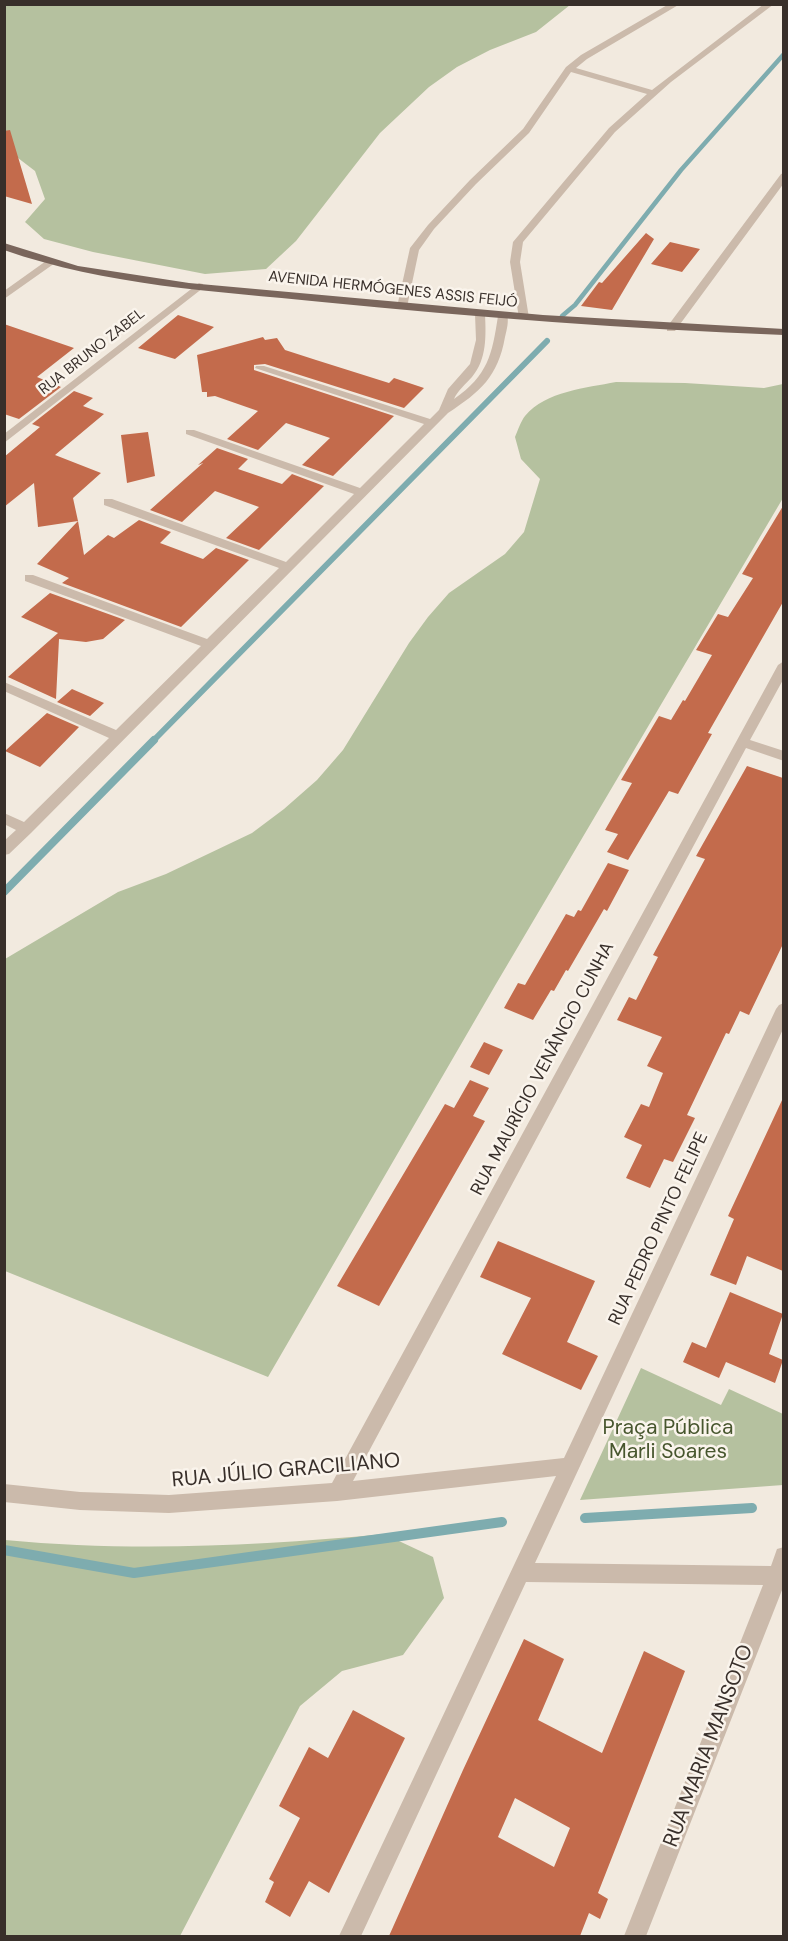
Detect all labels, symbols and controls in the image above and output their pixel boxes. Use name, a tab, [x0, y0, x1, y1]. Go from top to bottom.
street label: AVENIDA HERMÓGENES ASSIS FEIJÓ	[268, 268, 518, 312]
street label: RUA BRUNO ZABEL	[35, 305, 149, 399]
street label: RUA MAURÍCIO VENÂNCIO CUNHA	[467, 939, 619, 1199]
street label: RUA PEDRO PINTO FELIPE	[605, 1129, 713, 1329]
park label: Praça Pública Marli Soares	[603, 1415, 733, 1465]
street label: RUA JÚLIO GRACILIANO	[171, 1448, 401, 1494]
street label: RUA MARIA MANSOTO	[659, 1641, 759, 1851]

